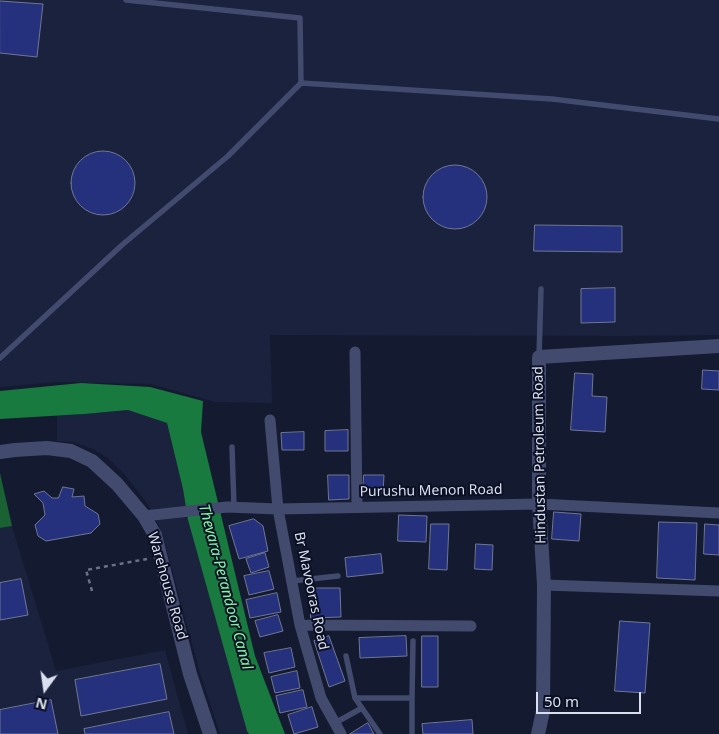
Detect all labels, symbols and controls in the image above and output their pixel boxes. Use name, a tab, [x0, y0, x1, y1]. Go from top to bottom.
street label: Hindustan Petroleum Road	[530, 366, 550, 544]
street label: Purushu Menon Road	[359, 481, 503, 501]
water label: Thevara-Perandoor Canal	[194, 502, 256, 672]
street label: Warehouse Road	[144, 530, 190, 642]
street label: Br Mavooras Road	[290, 530, 332, 652]
north arrow	[20, 664, 70, 714]
scale bar	[539, 682, 644, 714]
text: 50 m	[544, 691, 579, 711]
text: N	[33, 693, 49, 715]

